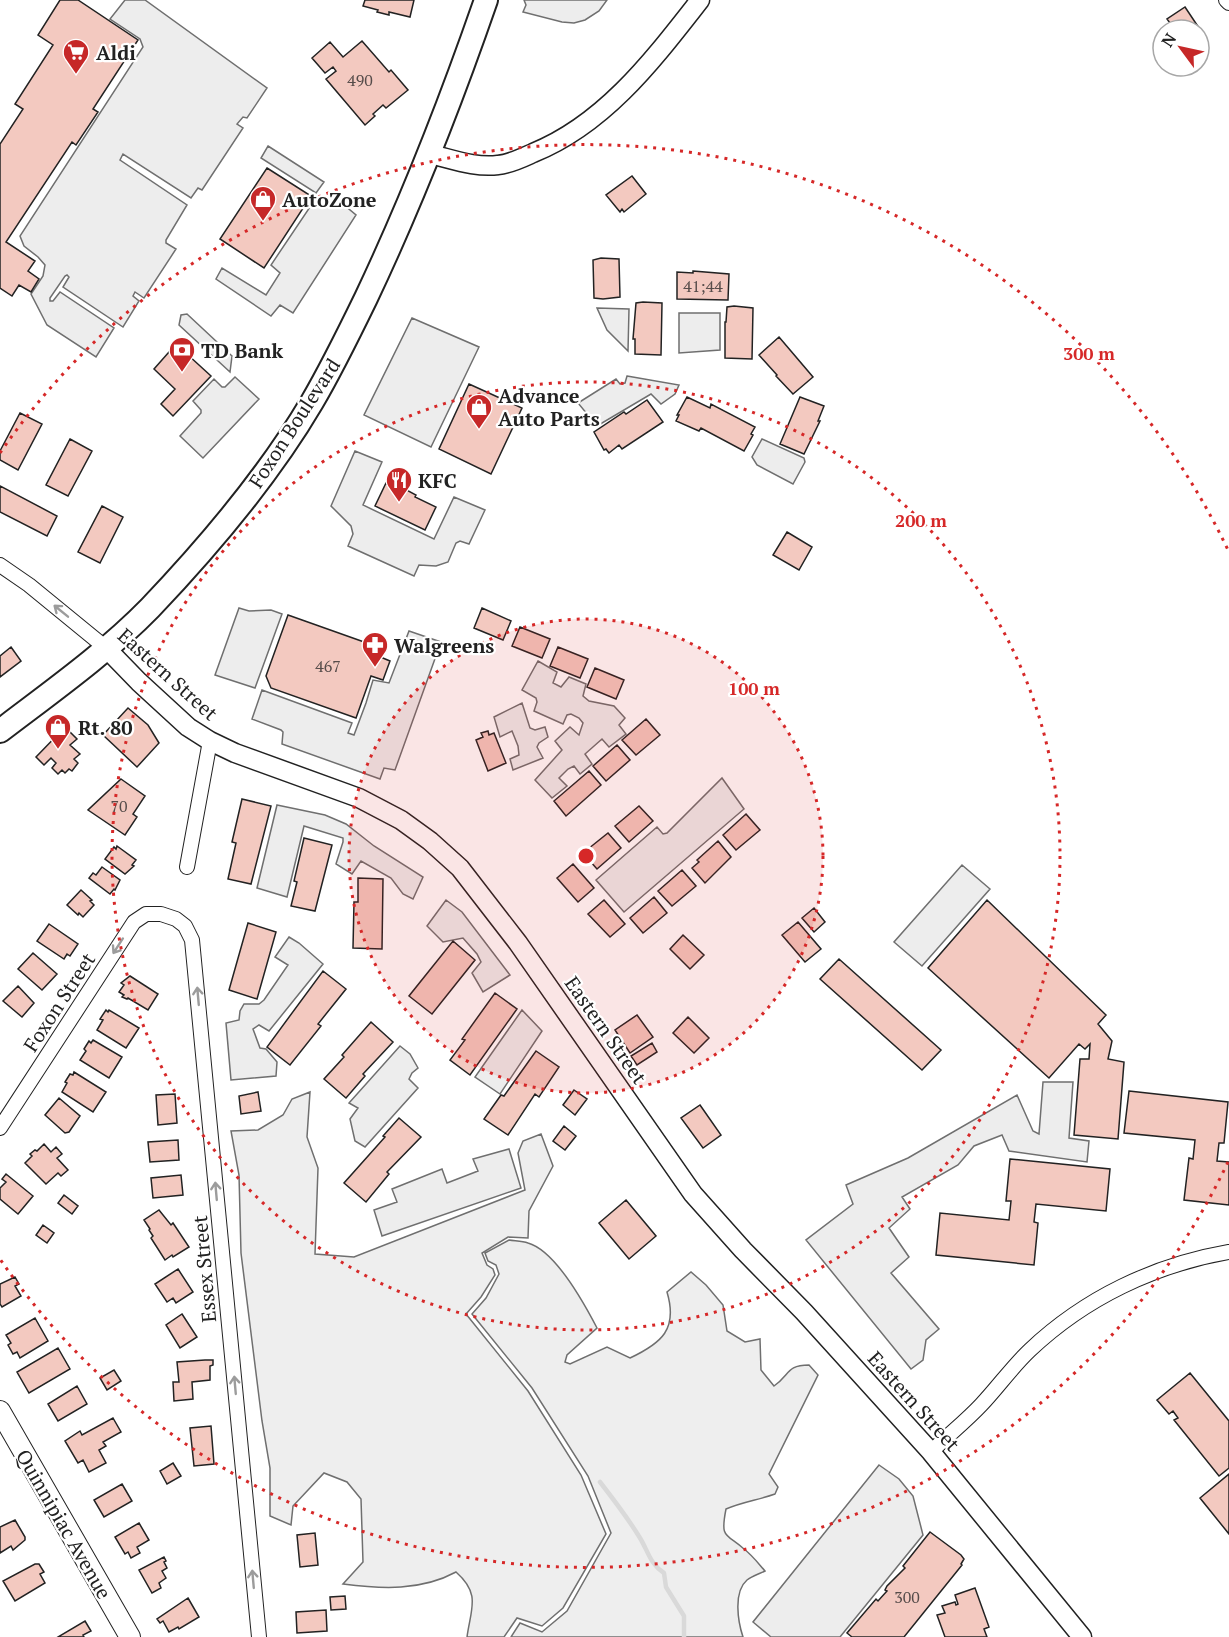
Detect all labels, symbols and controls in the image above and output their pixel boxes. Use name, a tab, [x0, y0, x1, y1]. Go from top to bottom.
north arrow	[1151, 18, 1211, 78]
text: N	[1156, 29, 1181, 51]
supermarket icon: Aldi	[61, 37, 91, 75]
place label: Aldi	[96, 39, 136, 66]
house number: 490	[347, 69, 373, 91]
shop icon: AutoZone	[248, 184, 278, 222]
place label: AutoZone	[282, 186, 377, 213]
house number: 41;44	[683, 275, 723, 297]
bank icon: TD Bank	[167, 335, 197, 373]
place label: TD Bank	[201, 337, 283, 364]
text: 300 m	[1063, 341, 1115, 365]
street label: Foxon Boulevard	[242, 353, 346, 493]
place label: Advance Auto Parts	[498, 382, 600, 432]
shop icon: Advance Auto Parts	[464, 392, 494, 430]
restaurant icon: KFC	[384, 465, 414, 503]
place label: KFC	[418, 467, 457, 494]
text: 200 m	[895, 508, 947, 532]
one-way arrow	[53, 604, 69, 617]
street label: Eastern Street	[112, 622, 224, 726]
pharmacy icon: Walgreens	[360, 630, 390, 668]
place label: Walgreens	[394, 632, 494, 659]
house number: 467	[315, 655, 341, 677]
text: 100 m	[728, 676, 780, 700]
shop icon: Rt. 80	[43, 712, 73, 750]
place label: Rt. 80	[78, 714, 133, 741]
house number: 70	[110, 795, 128, 817]
centre of rings	[576, 846, 596, 866]
one-way arrow	[112, 937, 124, 954]
street label: Foxon Street	[17, 947, 101, 1057]
street label: Eastern Street	[559, 971, 653, 1090]
one-way arrow	[192, 987, 203, 1007]
one-way arrow	[210, 1181, 221, 1201]
street label: Essex Street	[186, 1214, 222, 1324]
street label: Eastern Street	[862, 1345, 966, 1457]
one-way arrow	[229, 1375, 240, 1395]
street label: Quinnipiac Avenue	[10, 1444, 118, 1604]
one-way arrow	[247, 1569, 258, 1589]
house number: 300	[894, 1586, 920, 1608]

